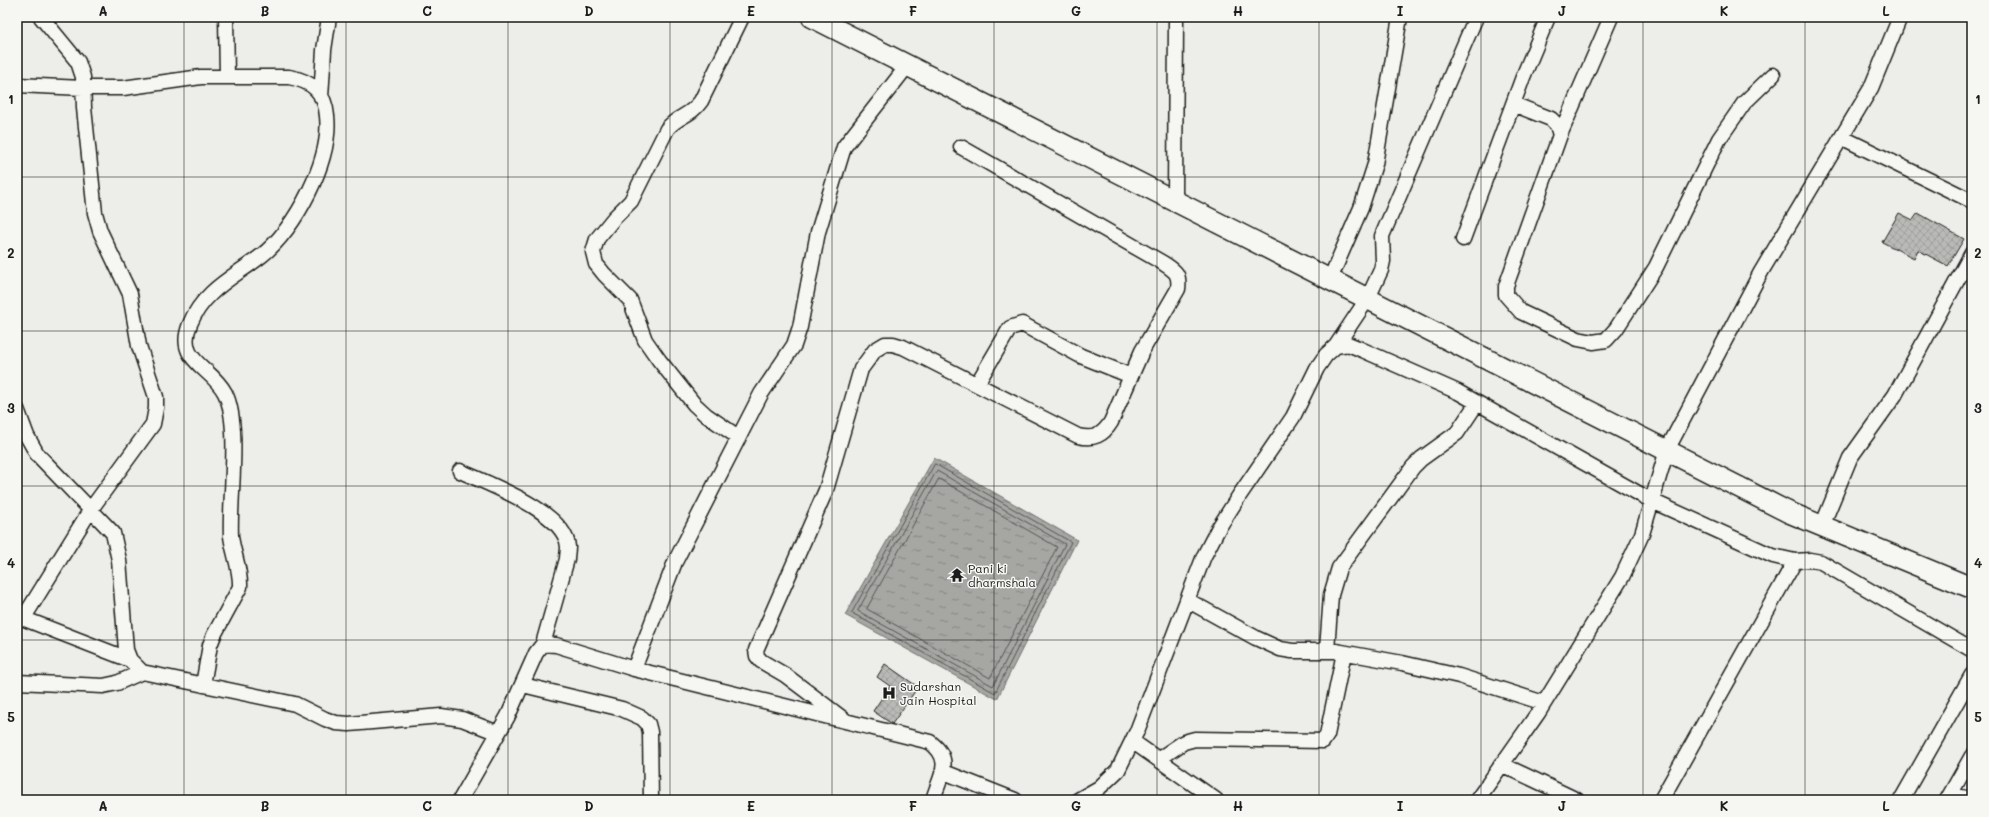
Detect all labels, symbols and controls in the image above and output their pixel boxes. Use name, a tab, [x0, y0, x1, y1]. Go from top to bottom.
text: A	[98, 2, 108, 19]
text: B	[261, 2, 270, 19]
text: C	[422, 2, 432, 19]
text: D	[584, 2, 594, 19]
text: E	[747, 2, 755, 19]
text: F	[909, 2, 917, 19]
text: G	[1071, 2, 1081, 19]
text: H	[1233, 2, 1243, 19]
text: I	[1397, 2, 1404, 19]
text: J	[1558, 2, 1566, 19]
text: K	[1720, 2, 1729, 19]
text: L	[1882, 2, 1890, 19]
text: 1	[8, 90, 14, 107]
text: 1	[1975, 90, 1981, 107]
text: 2	[7, 244, 15, 261]
text: 2	[1974, 244, 1982, 261]
text: 3	[7, 399, 15, 416]
text: 3	[1974, 399, 1982, 416]
text: 4	[7, 554, 15, 571]
text: 4	[1974, 554, 1982, 571]
place label: Pani ki dharmshala	[968, 560, 1036, 590]
temple icon: Pani ki dharmshala	[949, 567, 965, 583]
place label: Sudarshan Jain Hospital	[900, 678, 977, 708]
hospital icon: Sudarshan Jain Hospital	[881, 685, 897, 701]
text: 5	[7, 708, 15, 725]
text: 5	[1974, 708, 1982, 725]
text: A	[98, 797, 108, 814]
text: B	[261, 797, 270, 814]
text: C	[422, 797, 432, 814]
text: D	[584, 797, 594, 814]
text: E	[747, 797, 755, 814]
text: F	[909, 797, 917, 814]
text: G	[1071, 797, 1081, 814]
text: H	[1233, 797, 1243, 814]
text: I	[1397, 797, 1404, 814]
text: J	[1558, 797, 1566, 814]
text: K	[1720, 797, 1729, 814]
text: L	[1882, 797, 1890, 814]

